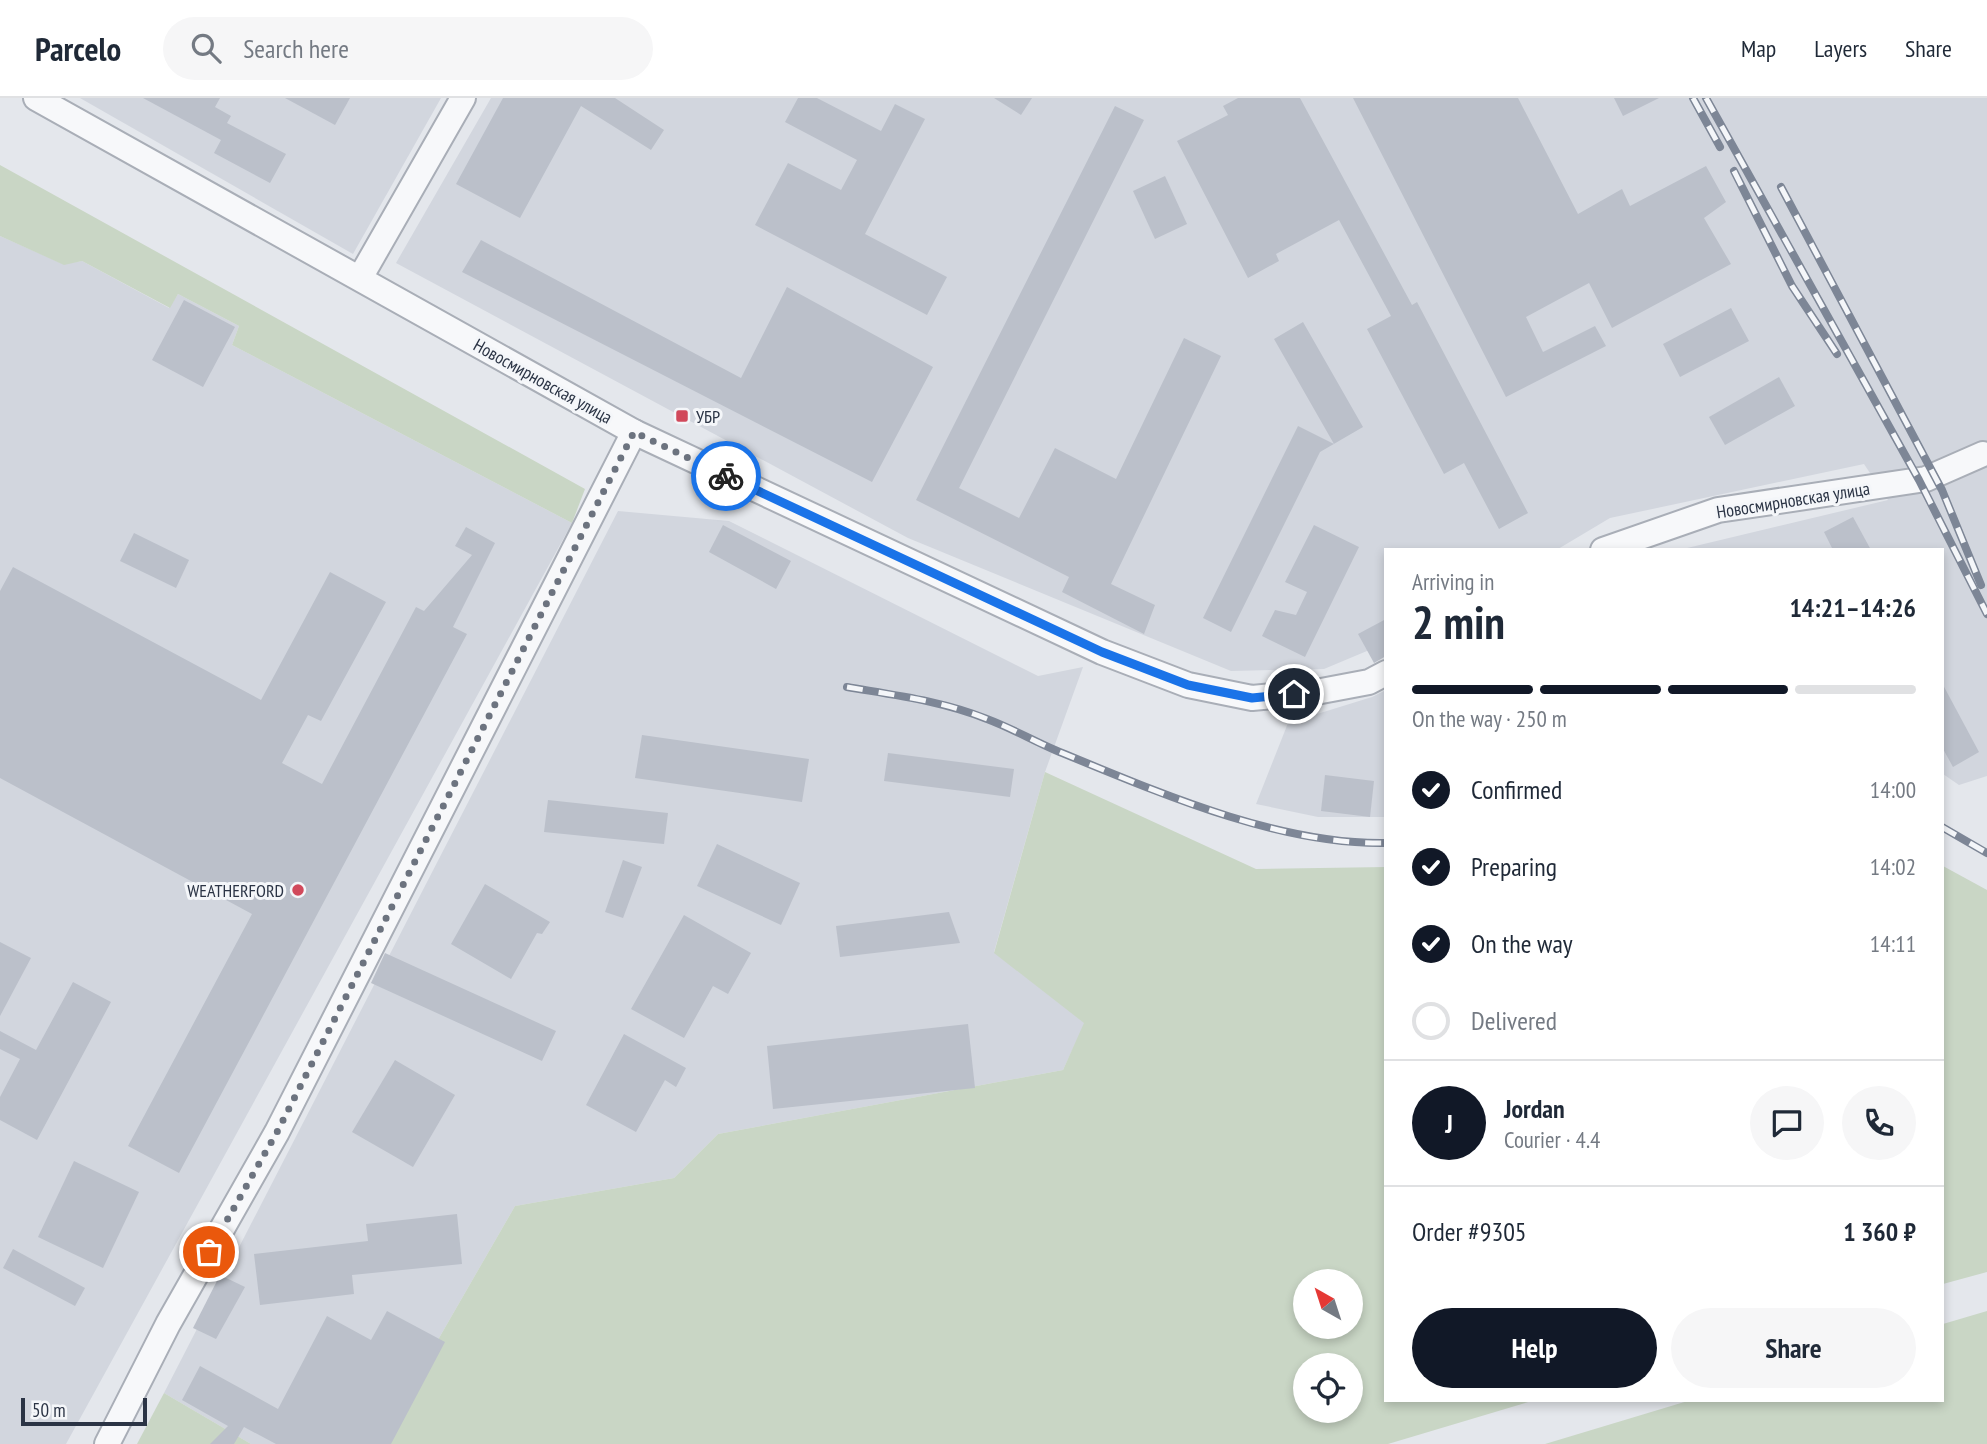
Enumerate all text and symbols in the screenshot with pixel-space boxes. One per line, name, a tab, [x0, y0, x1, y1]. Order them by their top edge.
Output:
search box	[163, 17, 653, 80]
text: Parcelo	[35, 27, 121, 70]
icon: search	[187, 29, 225, 67]
text: Search here	[243, 32, 349, 65]
text: Map	[1741, 33, 1776, 64]
text: Layers	[1814, 33, 1867, 64]
text: Share	[1905, 33, 1952, 64]
street label: Новосмирновская улица	[470, 333, 616, 429]
place label: УБР	[696, 405, 720, 428]
marker: УБР	[674, 408, 690, 424]
courier	[691, 441, 761, 511]
icon: bike	[707, 457, 745, 495]
street label: Новосмирновская улица	[1715, 477, 1871, 523]
text: Arriving in	[1412, 567, 1494, 596]
text: 14:21–14:26	[1789, 591, 1916, 624]
text: 2 min	[1412, 592, 1505, 652]
pin	[1264, 664, 1324, 724]
icon: home	[1275, 675, 1313, 713]
text: On the way · 250 m	[1412, 704, 1567, 733]
icon: check	[1412, 771, 1450, 809]
text: Confirmed	[1471, 773, 1562, 806]
text: 14:00	[1870, 775, 1916, 804]
icon: check	[1412, 848, 1450, 886]
text: Preparing	[1471, 850, 1557, 883]
text: 14:02	[1870, 852, 1916, 881]
place label: WEATHERFORD	[187, 879, 284, 902]
marker: WEATHERFORD	[290, 882, 306, 898]
icon: check	[1412, 925, 1450, 963]
text: On the way	[1471, 927, 1573, 960]
text: 14:11	[1870, 929, 1916, 958]
text: Delivered	[1471, 1004, 1557, 1037]
button: chat	[1750, 1086, 1824, 1160]
button: phone	[1842, 1086, 1916, 1160]
text: Jordan	[1504, 1092, 1565, 1125]
text: J	[1445, 1107, 1453, 1140]
text: Courier · 4.4	[1504, 1125, 1600, 1154]
text: Order #9305	[1412, 1215, 1527, 1248]
text: 1 360 ₽	[1843, 1215, 1916, 1248]
pin	[179, 1222, 239, 1282]
icon: bag	[190, 1233, 228, 1271]
north arrow	[1293, 1269, 1363, 1339]
map controls	[1293, 1269, 1363, 1423]
button: Help	[1412, 1308, 1657, 1388]
button: Share	[1671, 1308, 1916, 1388]
button: locate	[1293, 1353, 1363, 1423]
scale bar	[21, 1395, 147, 1427]
text: 50 m	[32, 1398, 66, 1422]

